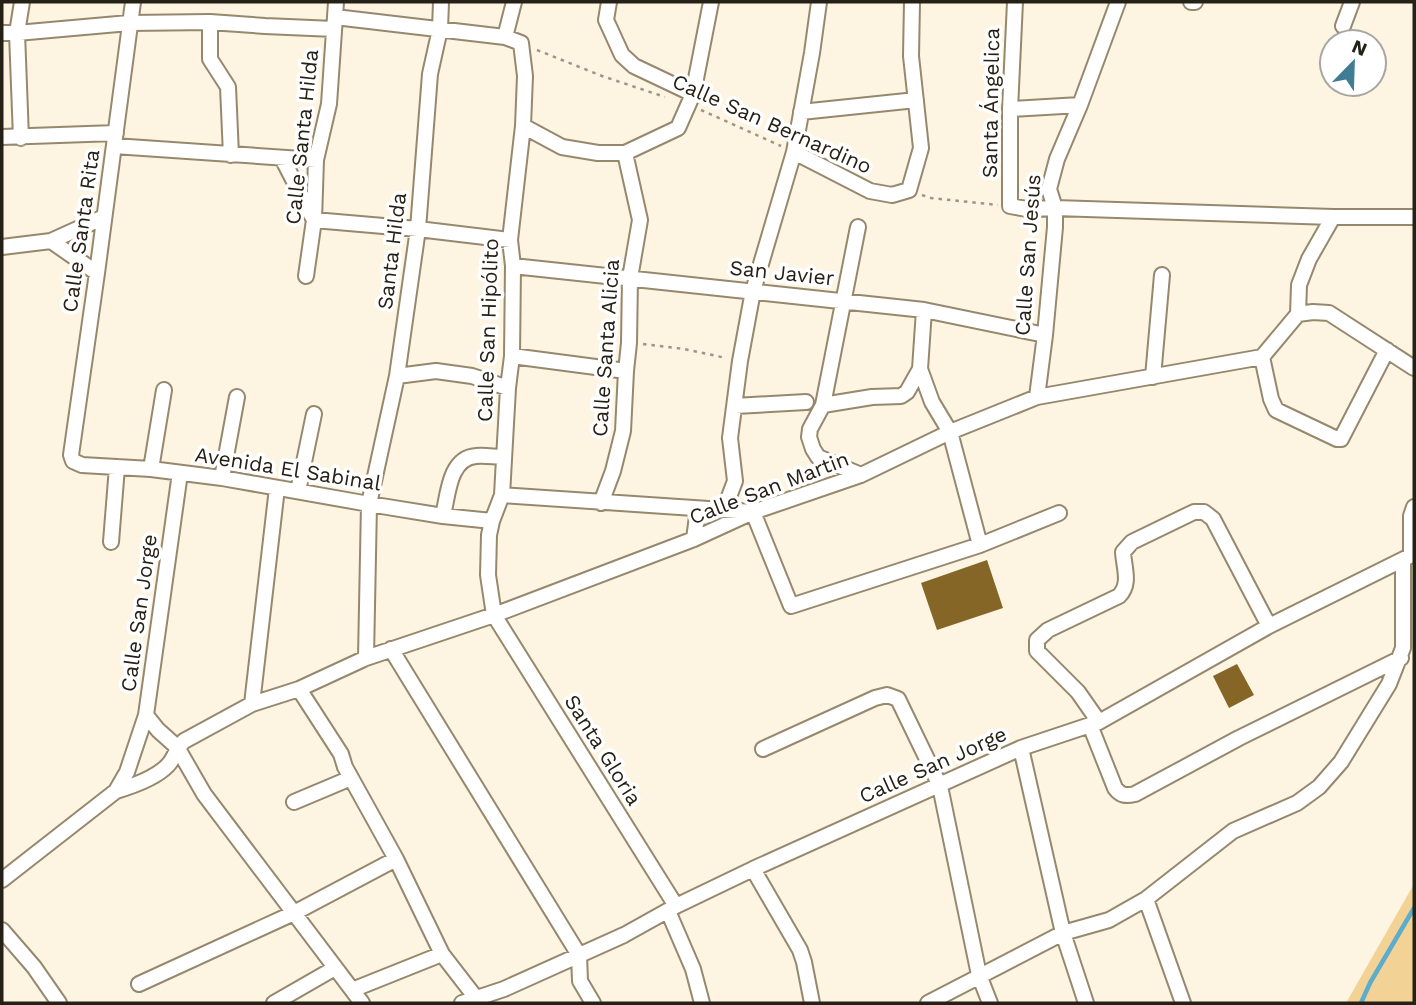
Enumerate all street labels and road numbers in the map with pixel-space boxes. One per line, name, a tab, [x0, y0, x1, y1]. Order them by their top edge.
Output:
street label: Santa Ángelica	[977, 28, 1004, 178]
street label: Calle Santa Hilda	[280, 48, 323, 226]
street label: Calle San Bernardino	[669, 68, 876, 179]
street label: Calle Santa Rita	[57, 148, 104, 314]
street label: Calle San Jesús	[1009, 173, 1046, 337]
street label: Santa Hilda	[372, 191, 411, 311]
street label: Calle San Hipólito	[472, 238, 503, 422]
street label: San Javier	[729, 255, 836, 290]
street label: Calle Santa Alicia	[587, 258, 624, 438]
street label: Avenida El Sabinal	[193, 441, 383, 496]
street label: Calle San Martin	[686, 446, 852, 529]
street label: Calle San Jorge	[115, 533, 162, 693]
street label: Santa Gloria	[560, 690, 647, 810]
street label: Calle San Jorge	[855, 721, 1010, 808]

